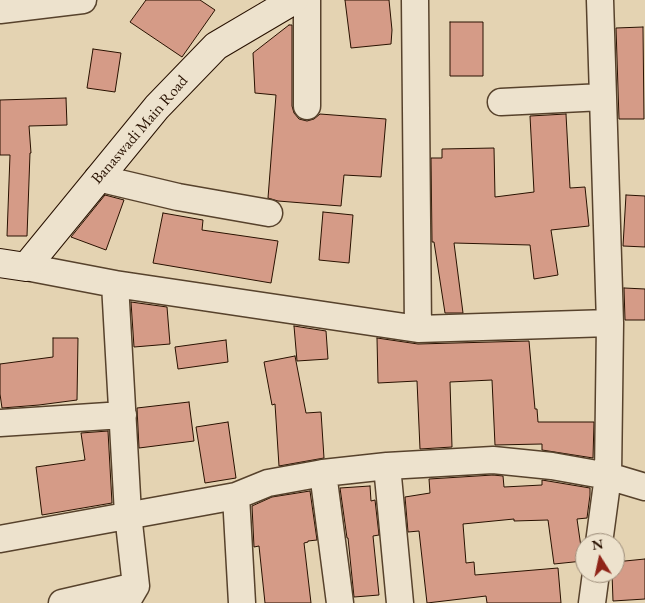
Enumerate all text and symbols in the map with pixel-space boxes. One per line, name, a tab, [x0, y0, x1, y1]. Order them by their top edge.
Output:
street label: Banaswadi Main Road	[88, 72, 192, 188]
north arrow	[575, 533, 625, 583]
text: N	[590, 534, 605, 554]

